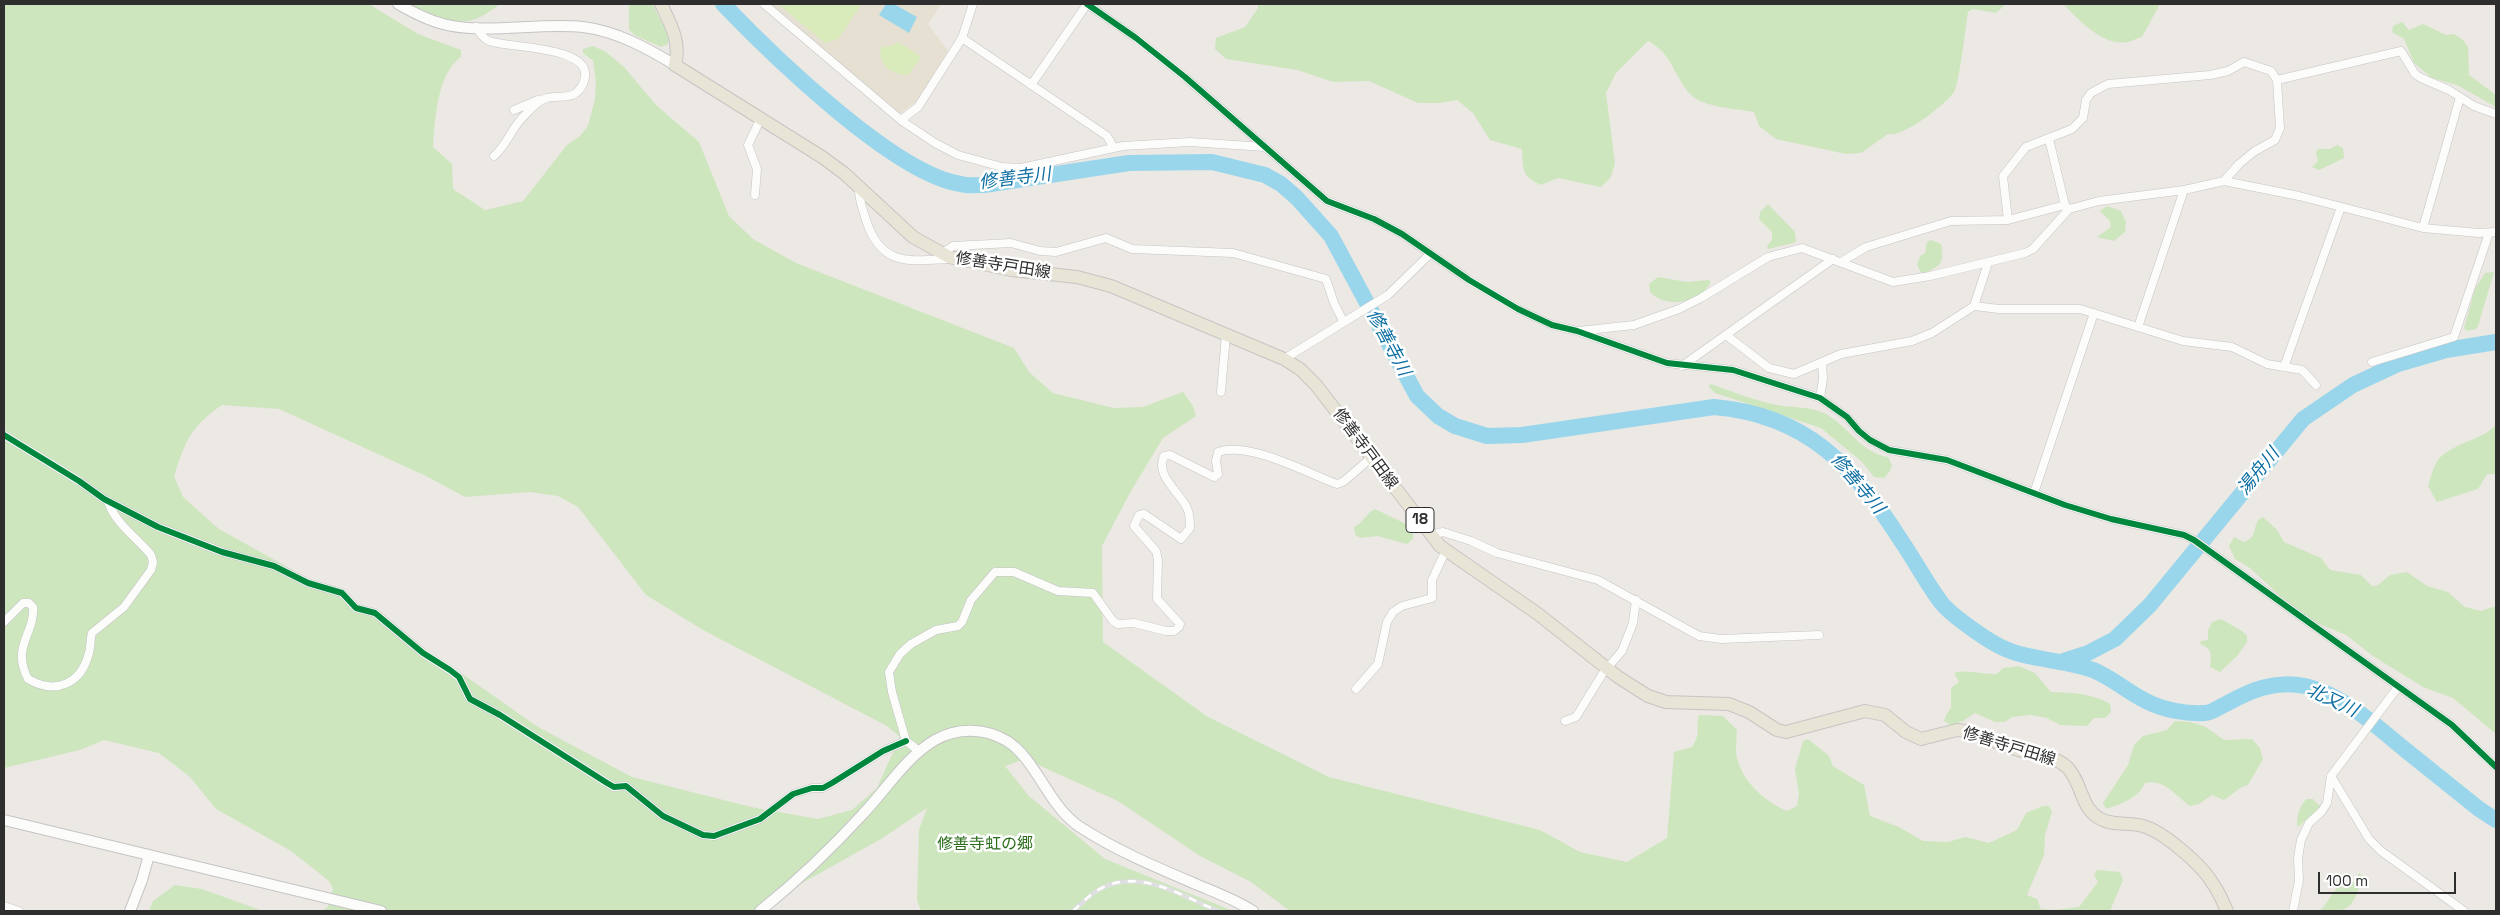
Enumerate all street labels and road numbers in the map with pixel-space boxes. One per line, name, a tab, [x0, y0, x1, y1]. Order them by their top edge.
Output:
street label: 修善寺戸田線	[954, 249, 1052, 283]
street label: 修善寺戸田線	[1328, 405, 1402, 493]
road number: 18	[1406, 508, 1434, 532]
street label: 修善寺戸田線	[1960, 724, 2058, 770]

